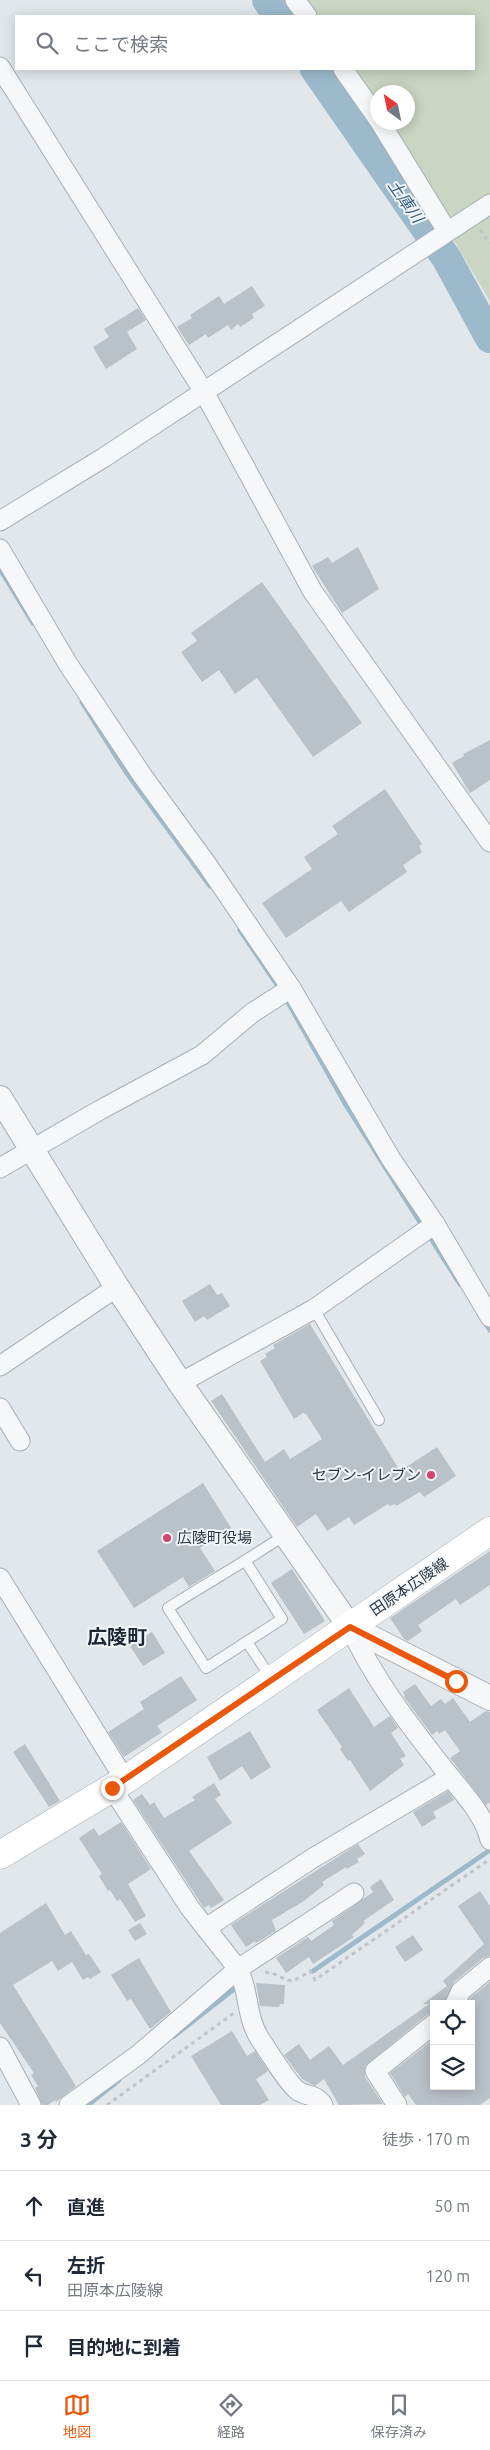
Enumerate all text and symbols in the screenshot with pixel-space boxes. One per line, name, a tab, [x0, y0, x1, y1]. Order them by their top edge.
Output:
search box	[15, 15, 475, 70]
icon: search	[33, 29, 61, 57]
text: ここで検索	[73, 33, 168, 55]
north arrow	[370, 85, 415, 130]
water label: 土庫川	[385, 176, 428, 227]
place label: セブン-イレブン	[312, 1466, 421, 1483]
marker: セブン-イレブン	[425, 1469, 437, 1481]
place label: 広陵町役場	[177, 1529, 252, 1546]
marker: 広陵町役場	[161, 1532, 173, 1544]
street label: 田原本広陵線	[367, 1554, 451, 1619]
district label: 広陵町	[87, 1625, 147, 1648]
route start	[445, 1670, 468, 1693]
route end	[101, 1777, 124, 1800]
map controls	[430, 2000, 475, 2090]
button: locate	[430, 2000, 475, 2045]
button: layers	[430, 2045, 475, 2090]
text: 3 分	[20, 2127, 58, 2151]
text: 徒歩 · 170 m	[382, 2130, 470, 2148]
icon: ahead	[20, 2192, 48, 2220]
text: 直進	[67, 2196, 105, 2218]
text: 50 m	[434, 2197, 470, 2215]
text: 左折	[67, 2254, 105, 2276]
icon: left	[20, 2262, 48, 2290]
text: 120 m	[425, 2267, 470, 2285]
text: 田原本広陵線	[67, 2281, 163, 2299]
icon: arrive	[20, 2332, 48, 2360]
text: 目的地に到着	[67, 2336, 181, 2358]
tab: 地図	[63, 2391, 91, 2441]
tab: 経路	[217, 2391, 245, 2441]
tab: 保存済み	[371, 2391, 427, 2441]

